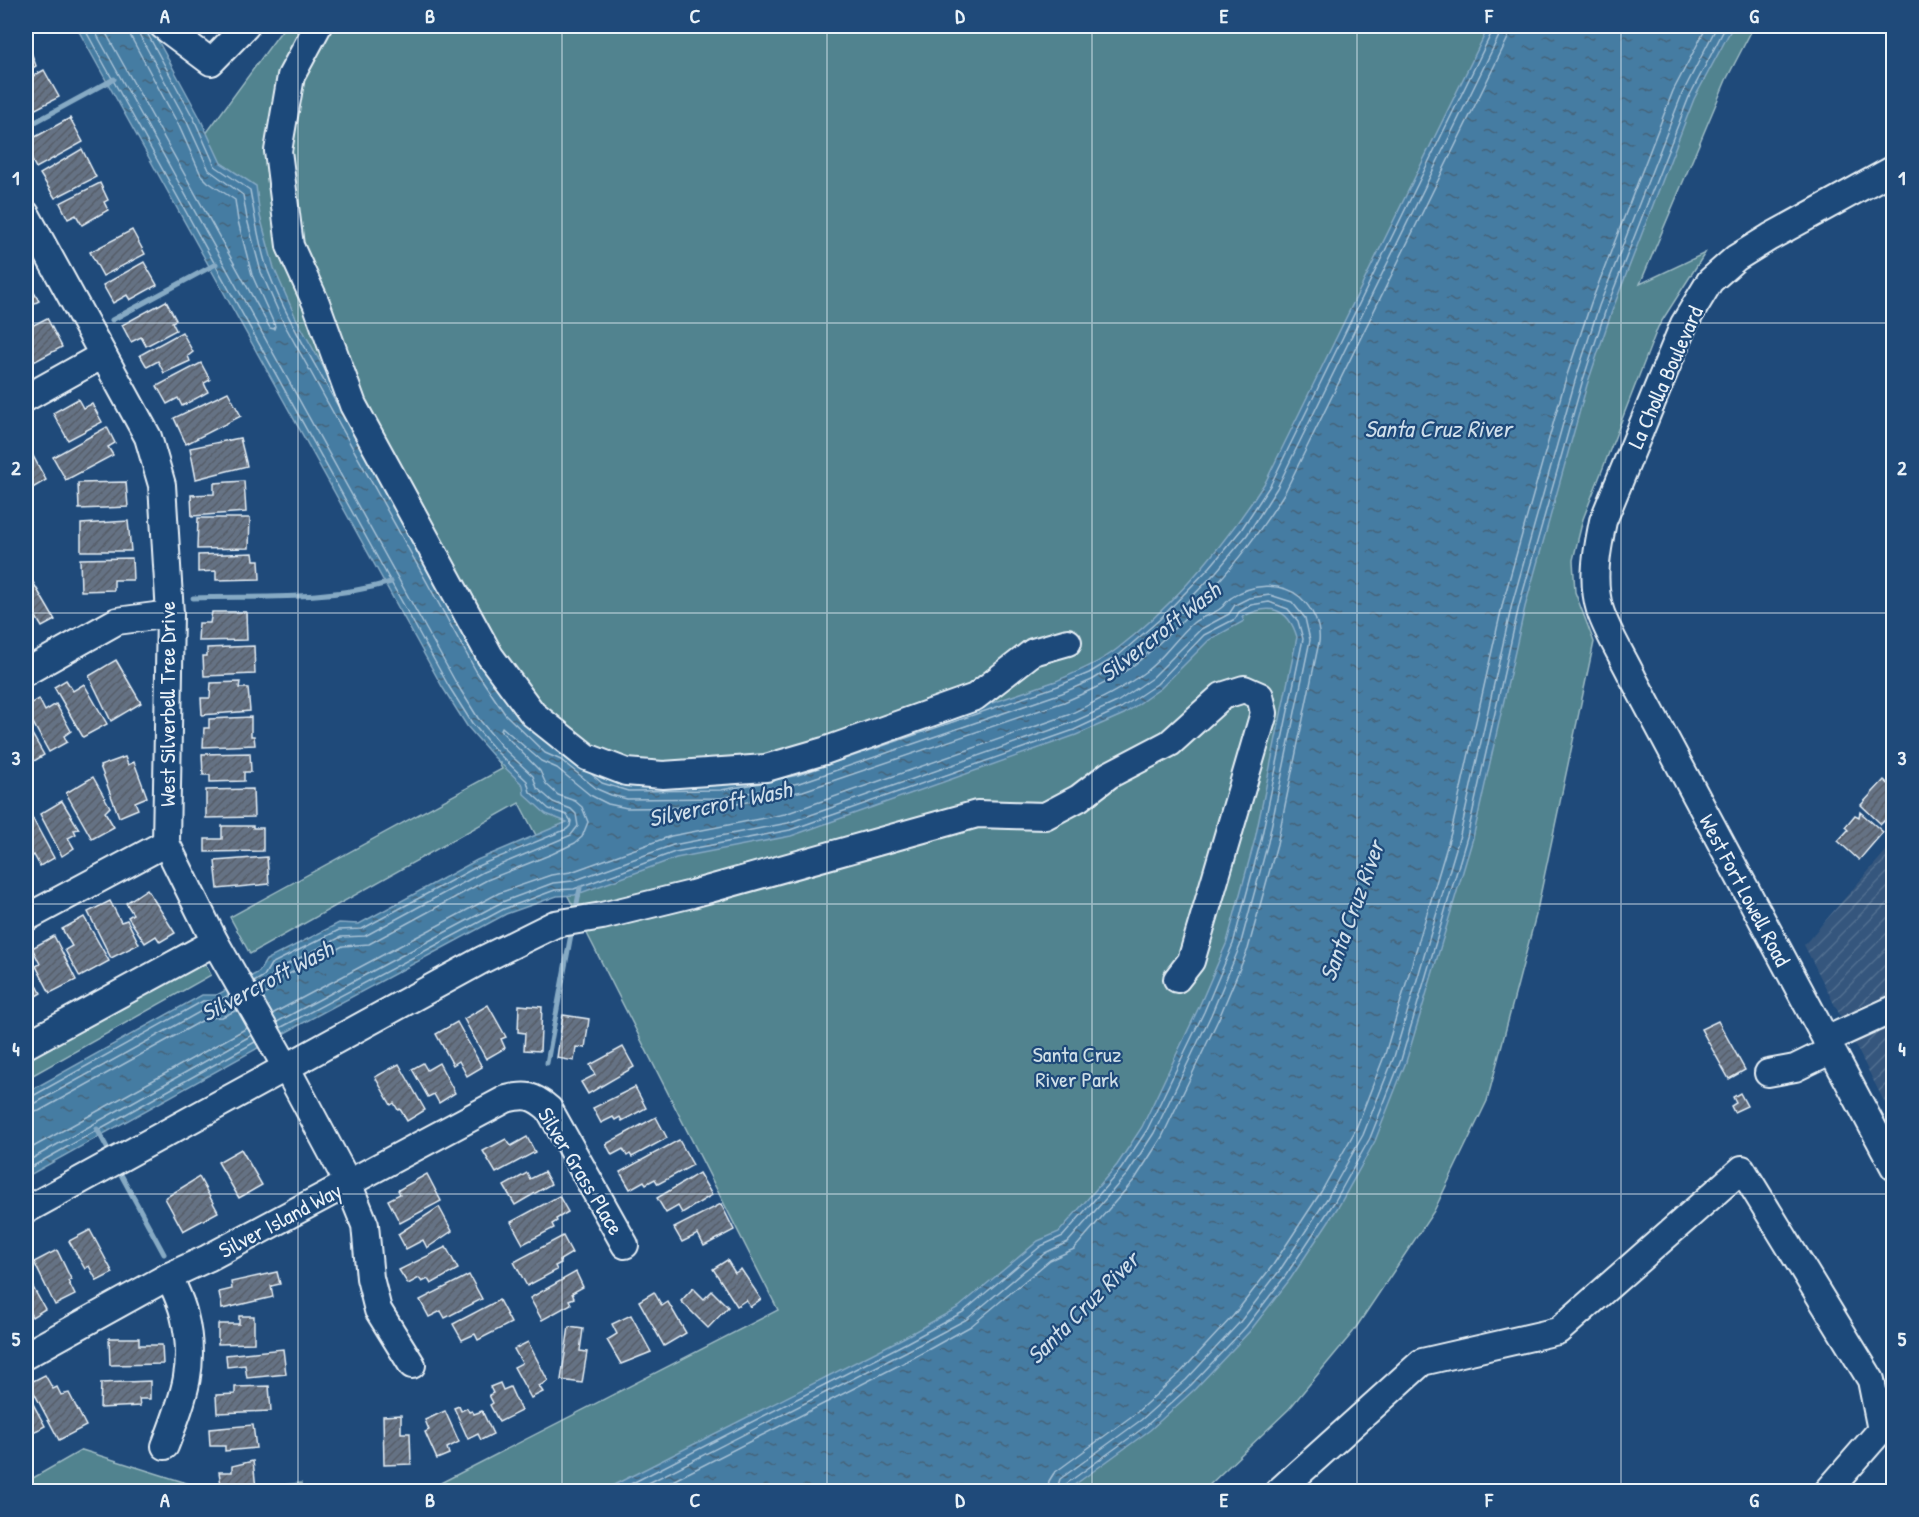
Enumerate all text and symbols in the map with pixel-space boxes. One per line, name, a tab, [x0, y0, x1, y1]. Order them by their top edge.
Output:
text: A	[160, 2, 170, 29]
text: B	[425, 2, 435, 29]
text: C	[690, 2, 701, 29]
text: D	[955, 2, 965, 29]
text: E	[1220, 2, 1229, 29]
text: F	[1484, 2, 1494, 29]
text: G	[1749, 2, 1759, 29]
text: 1	[12, 164, 20, 191]
text: 1	[1898, 164, 1906, 191]
street label: La Cholla Boulevard	[1620, 301, 1710, 453]
water label: Santa Cruz River	[1365, 412, 1514, 444]
text: 2	[11, 454, 21, 481]
text: 2	[1897, 454, 1907, 481]
water label: Silvercroft Wash	[1092, 573, 1228, 689]
street label: West Silverbell Tree Drive	[152, 601, 182, 807]
text: 3	[12, 744, 21, 771]
text: 3	[1898, 744, 1907, 771]
water label: Silvercroft Wash	[645, 772, 796, 834]
street label: West Fort Lowell Road	[1692, 809, 1798, 972]
water label: Santa Cruz River	[1311, 834, 1392, 985]
water label: Silvercroft Wash	[195, 931, 340, 1028]
text: 4	[12, 1035, 20, 1062]
text: 4	[1898, 1035, 1906, 1062]
park label: Santa Cruz River Park	[1033, 1039, 1121, 1094]
street label: Silver Grass Place	[531, 1102, 631, 1241]
street label: Silver Island Way	[213, 1175, 347, 1265]
water label: Santa Cruz River	[1019, 1242, 1147, 1371]
text: 5	[12, 1325, 21, 1352]
text: 5	[1898, 1325, 1907, 1352]
text: A	[160, 1486, 170, 1513]
text: B	[425, 1486, 435, 1513]
text: C	[690, 1486, 701, 1513]
text: D	[955, 1486, 965, 1513]
text: E	[1220, 1486, 1229, 1513]
text: F	[1484, 1486, 1494, 1513]
text: G	[1749, 1486, 1759, 1513]

